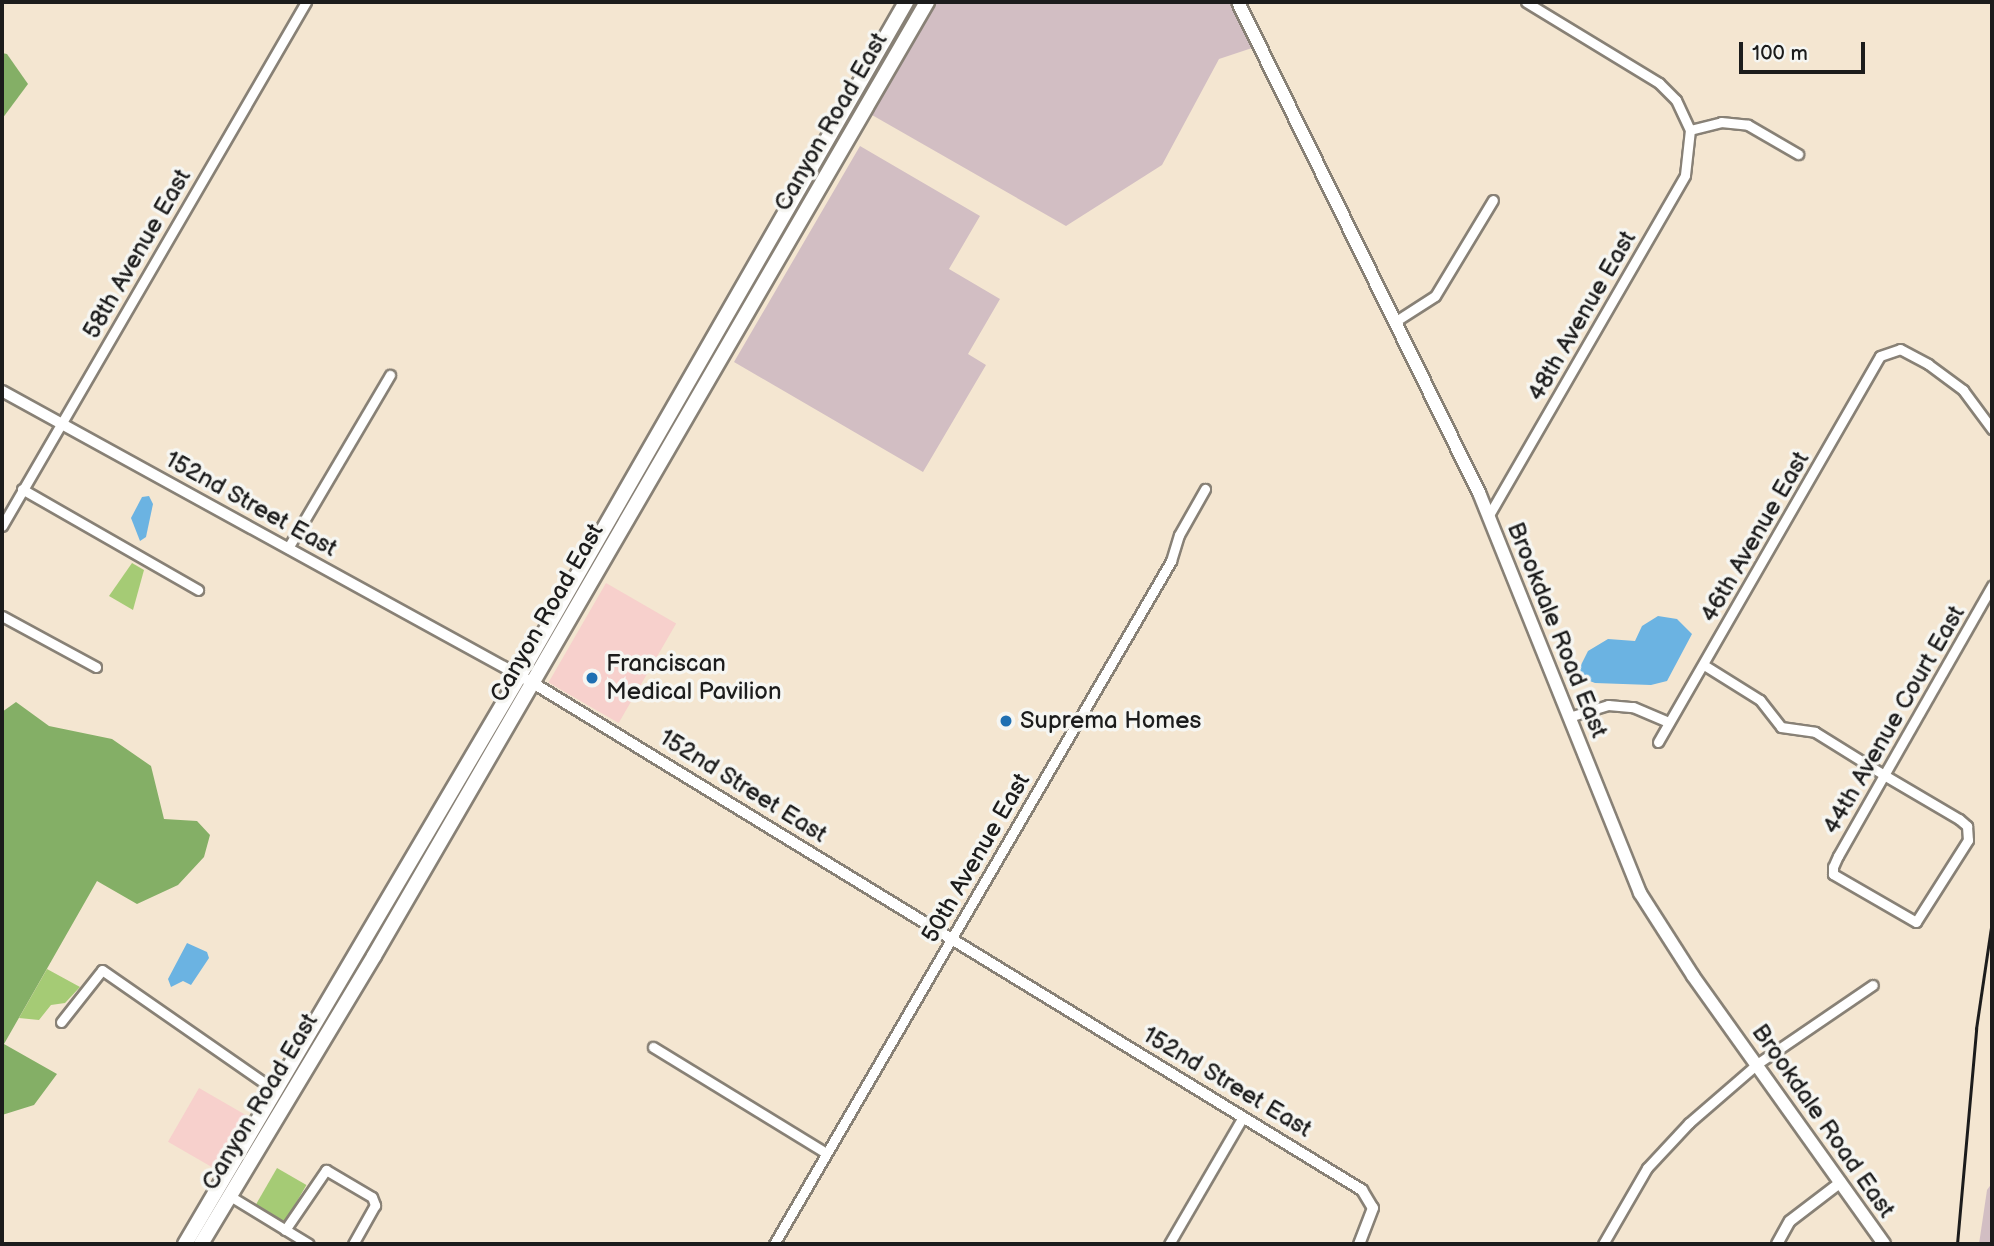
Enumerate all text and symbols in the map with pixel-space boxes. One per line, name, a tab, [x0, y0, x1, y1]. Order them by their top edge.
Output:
street label: Canyon Road East	[768, 28, 894, 216]
scale bar	[1742, 28, 1868, 72]
text: 100 m	[1752, 41, 1808, 66]
street label: 58th Avenue East	[77, 164, 197, 344]
street label: 48th Avenue East	[1522, 226, 1642, 406]
street label: 152nd Street East	[160, 445, 342, 563]
street label: 46th Avenue East	[1695, 447, 1815, 627]
street label: Brookdale Road East	[1501, 518, 1613, 742]
street label: Canyon Road East	[484, 519, 610, 707]
street label: 44th Avenue Court East	[1817, 601, 1971, 839]
place label: Franciscan Medical Pavilion	[606, 650, 781, 706]
marker: Franciscan Medical Pavilion	[584, 670, 600, 686]
place label: Suprema Homes	[1020, 707, 1201, 735]
marker: Suprema Homes	[998, 713, 1014, 729]
street label: 152nd Street East	[654, 723, 832, 849]
street label: 50th Avenue East	[916, 768, 1036, 948]
street label: Canyon Road East	[196, 1008, 324, 1196]
street label: Brookdale Road East	[1745, 1019, 1901, 1223]
street label: 152nd Street East	[1137, 1020, 1317, 1144]

